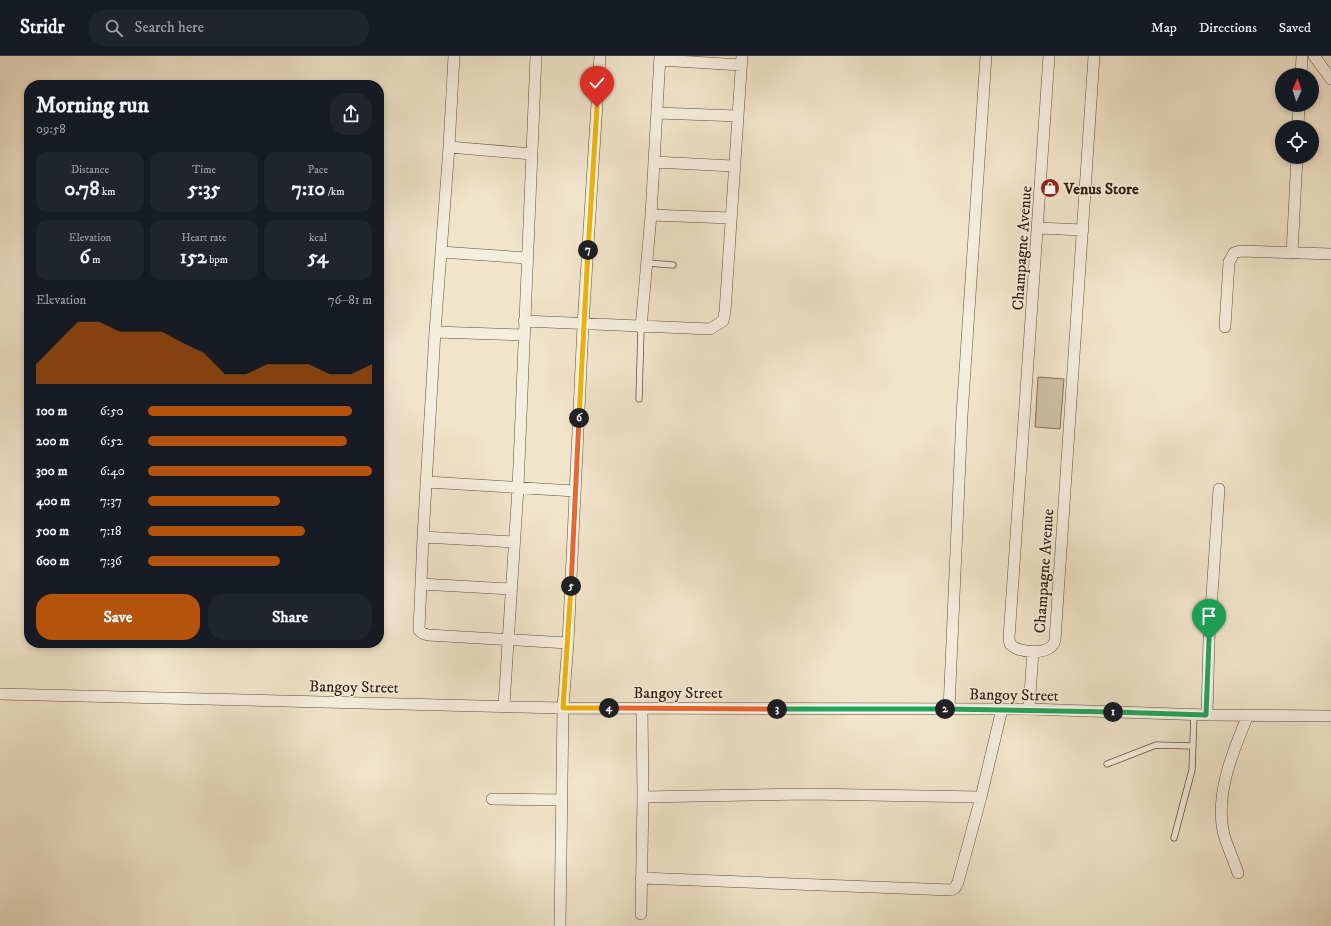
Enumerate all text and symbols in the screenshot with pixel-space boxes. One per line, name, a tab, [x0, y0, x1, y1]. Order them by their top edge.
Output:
search box	[89, 10, 369, 46]
text: Stridr	[20, 16, 65, 39]
icon: search	[103, 17, 125, 39]
text: Search here	[135, 18, 204, 37]
text: Map	[1151, 19, 1177, 37]
text: Directions	[1199, 19, 1257, 37]
text: Saved	[1279, 19, 1311, 37]
pin	[580, 66, 614, 107]
north arrow	[1275, 68, 1319, 112]
map controls	[1275, 68, 1319, 164]
icon: check	[586, 72, 608, 94]
text: Morning run	[36, 92, 149, 119]
button: share	[330, 93, 372, 135]
button: locate	[1275, 120, 1319, 164]
text: 09:58	[36, 121, 66, 137]
text: Distance	[71, 163, 109, 177]
text: Time	[192, 163, 216, 177]
text: Pace	[308, 163, 328, 177]
text: 0.78	[65, 177, 99, 202]
text: 5:35	[188, 177, 220, 202]
text: 7:10	[292, 177, 325, 202]
shop icon: Venus Store	[1039, 177, 1061, 199]
place label: Venus Store	[1063, 179, 1139, 199]
text: km	[99, 185, 115, 199]
text: /km	[325, 185, 344, 199]
street label: Champagne Avenue	[1008, 185, 1036, 311]
text: Elevation	[69, 231, 111, 245]
text: Heart rate	[181, 231, 227, 245]
text: kcal	[309, 231, 327, 245]
pin: 7	[578, 240, 598, 260]
text: 7	[585, 243, 591, 257]
text: 6	[79, 245, 90, 270]
text: 152	[180, 245, 207, 270]
text: 54	[308, 245, 328, 270]
text: m	[90, 253, 101, 267]
text: bpm	[207, 253, 228, 267]
text: Elevation	[36, 292, 86, 308]
text: 76–81 m	[328, 292, 372, 308]
text: 100 m	[36, 403, 67, 419]
text: 6:50	[100, 403, 124, 419]
pin: 6	[569, 408, 589, 428]
text: 6	[576, 411, 582, 425]
text: 200 m	[36, 433, 69, 449]
text: 6:52	[100, 433, 123, 449]
text: 300 m	[36, 463, 67, 479]
text: 6:40	[100, 463, 125, 479]
text: 400 m	[36, 493, 70, 509]
text: 7:37	[100, 493, 122, 509]
street label: Champagne Avenue	[1030, 508, 1058, 634]
text: 500 m	[36, 523, 69, 539]
text: 7:18	[100, 523, 122, 539]
text: 600 m	[36, 553, 69, 569]
text: 7:36	[100, 553, 122, 569]
pin: 5	[561, 576, 581, 596]
text: 5	[568, 579, 574, 593]
button: Save	[36, 594, 200, 640]
button: Share	[208, 594, 372, 640]
pin	[1192, 599, 1226, 640]
icon: arrive	[1198, 605, 1220, 627]
street label: Bangoy Street	[309, 676, 399, 698]
street label: Bangoy Street	[633, 683, 723, 703]
street label: Bangoy Street	[969, 684, 1059, 706]
pin: 4	[599, 698, 619, 718]
pin: 3	[767, 699, 787, 719]
pin: 2	[935, 699, 955, 719]
text: 4	[606, 701, 612, 715]
text: 3	[775, 702, 779, 716]
text: 2	[942, 702, 948, 716]
pin: 1	[1103, 702, 1123, 722]
text: 1	[1111, 705, 1115, 719]

